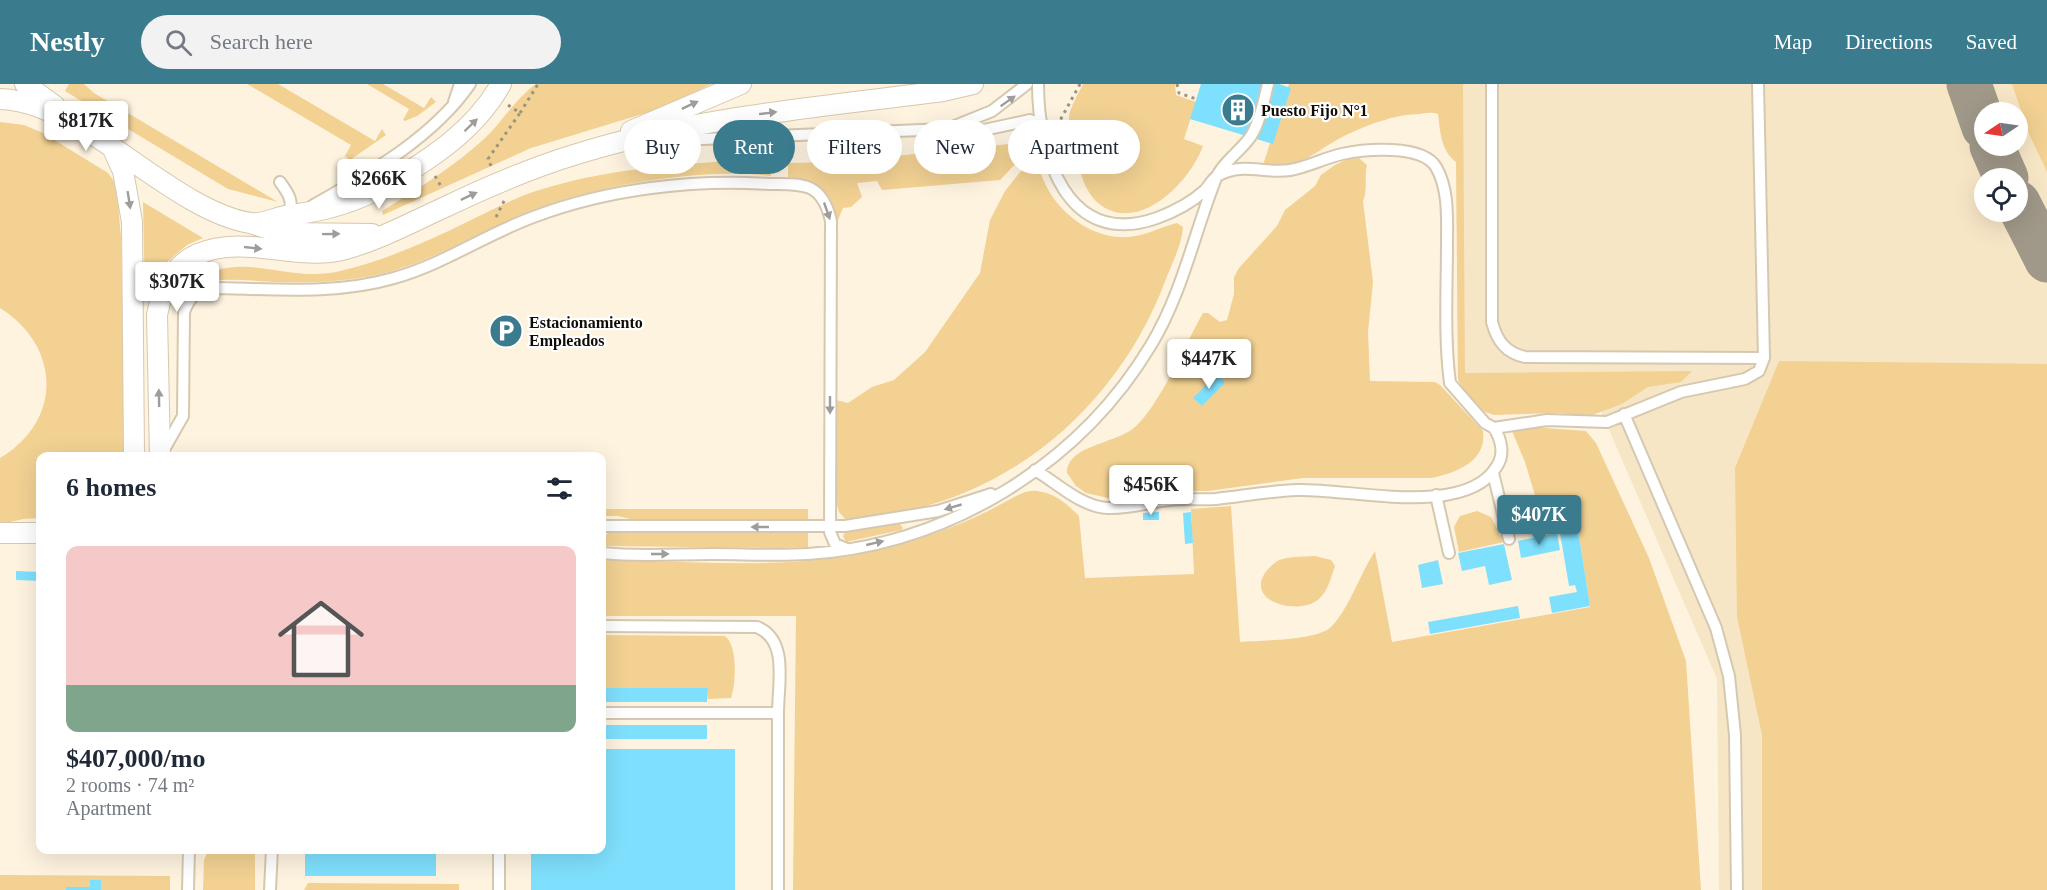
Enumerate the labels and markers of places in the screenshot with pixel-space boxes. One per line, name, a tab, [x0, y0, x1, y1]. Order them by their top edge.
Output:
building icon: Puesto Fijo N°1	[1220, 92, 1256, 128]
pin: $817K	[44, 101, 128, 152]
place label: Puesto Fijo N°1	[1261, 102, 1368, 120]
pin: $266K	[337, 159, 421, 210]
pin: $307K	[135, 262, 219, 313]
parking icon: Estacionamiento Empleados	[488, 313, 524, 349]
place label: Estacionamiento Empleados	[529, 314, 643, 350]
pin: $447K	[1167, 339, 1251, 390]
pin: $456K	[1109, 465, 1193, 516]
pin: $407K	[1497, 495, 1581, 546]

